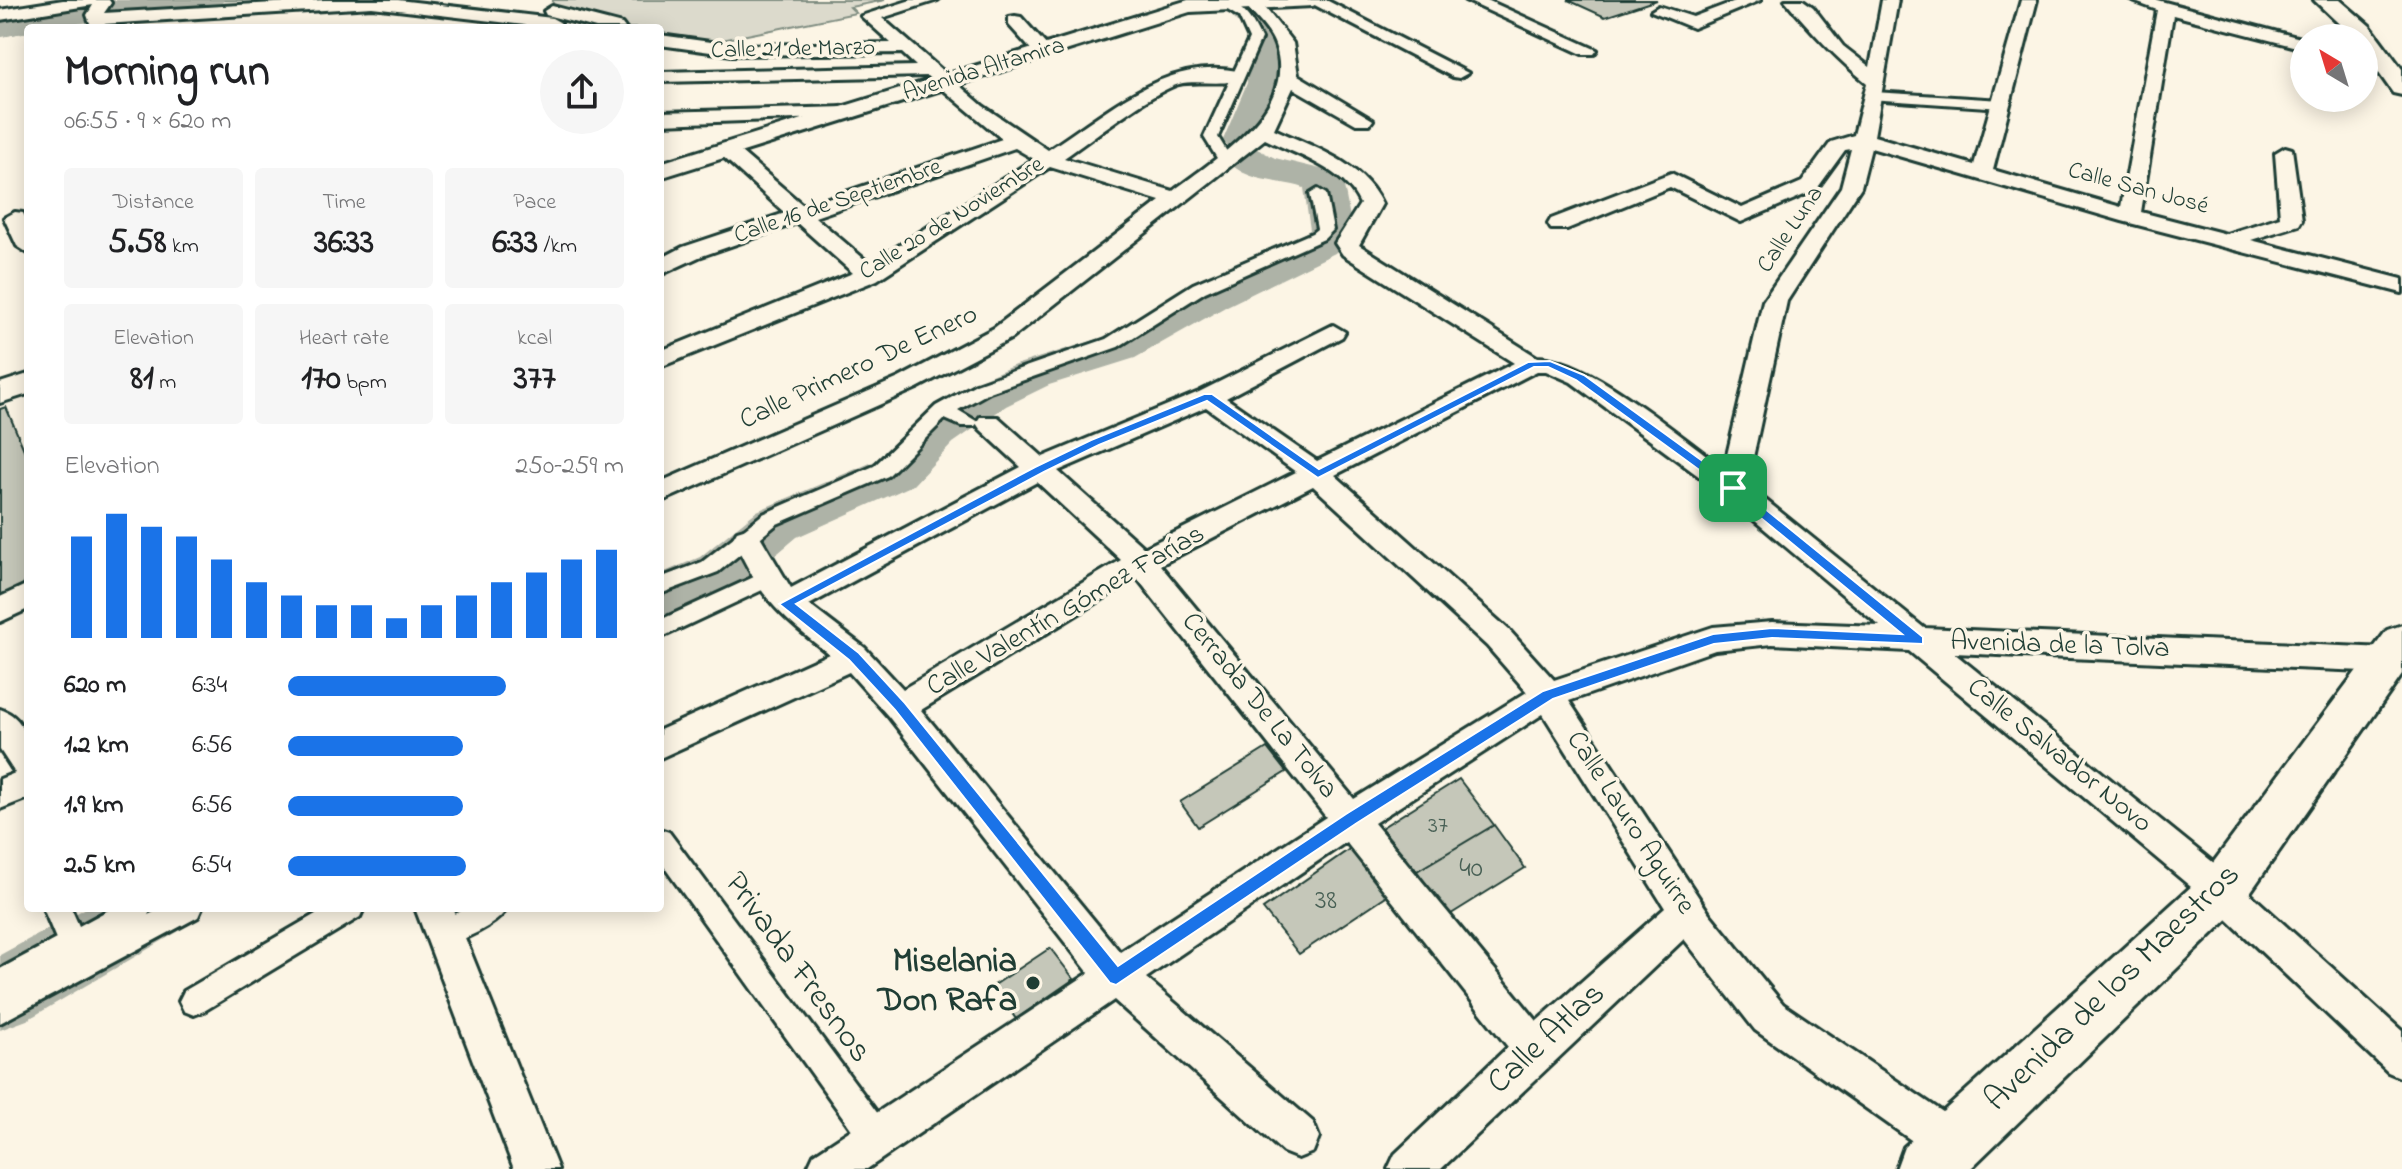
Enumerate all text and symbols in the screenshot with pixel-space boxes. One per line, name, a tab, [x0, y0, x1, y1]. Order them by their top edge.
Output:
north arrow	[2290, 24, 2378, 112]
map controls	[2290, 24, 2378, 112]
street label: Avenida Altamira	[899, 29, 1069, 111]
street label: Calle 21 de Marzo	[711, 31, 875, 69]
text: Morning run	[64, 41, 270, 105]
button: share	[540, 50, 624, 134]
text: 06:55 · 9 × 620 m	[64, 103, 231, 141]
street label: Calle 20 de Noviembre	[853, 148, 1051, 290]
street label: Calle 16 de Septiembre	[730, 150, 947, 254]
street label: Calle San José	[2064, 153, 2212, 225]
street label: Calle Luna	[1749, 179, 1833, 281]
text: Distance	[113, 187, 194, 219]
text: Time	[322, 187, 366, 219]
text: Pace	[513, 187, 556, 219]
text: 5.58	[108, 219, 167, 269]
text: 36:33	[314, 219, 374, 269]
text: 6:33	[492, 219, 538, 269]
text: km	[167, 231, 199, 263]
text: /km	[538, 231, 577, 263]
street label: Calle Primero De Enero	[733, 295, 985, 441]
text: Elevation	[113, 323, 194, 355]
text: Heart rate	[299, 323, 389, 355]
text: kcal	[517, 323, 552, 355]
text: 81	[130, 355, 154, 405]
text: 170	[301, 355, 341, 405]
text: 377	[514, 355, 556, 405]
text: m	[154, 367, 176, 399]
text: bpm	[341, 367, 387, 399]
text: Elevation	[64, 448, 160, 486]
text: 250–259 m	[515, 448, 624, 486]
pin	[1699, 454, 1767, 522]
icon: arrive	[1711, 466, 1755, 510]
street label: Calle Valentín Gómez Farías	[919, 514, 1213, 708]
street label: Cerrada De La Tolva	[1171, 604, 1347, 808]
street label: Avenida de la Tolva	[1950, 622, 2170, 670]
text: 620 m	[64, 667, 126, 705]
text: 6:34	[192, 667, 227, 705]
street label: Calle Salvador Novo	[1958, 668, 2160, 844]
street label: Calle Lauro Aguirre	[1555, 723, 1705, 923]
text: 1.2 km	[64, 727, 129, 765]
text: 6:56	[192, 727, 232, 765]
text: 1.9 km	[64, 787, 123, 825]
text: 6:56	[192, 787, 232, 825]
house number: 37	[1428, 809, 1448, 844]
text: 2.5 km	[64, 847, 135, 885]
text: 6:54	[192, 847, 231, 885]
house number: 40	[1459, 849, 1483, 890]
street label: Avenida de los Maestros	[1973, 852, 2253, 1124]
street label: Privada Fresnos	[710, 862, 884, 1074]
house number: 38	[1315, 881, 1337, 922]
place label: Miselania Don Rafa	[876, 938, 1017, 1027]
street label: Calle Atlas	[1477, 971, 1617, 1107]
marker: Miselania Don Rafa	[1024, 974, 1042, 992]

